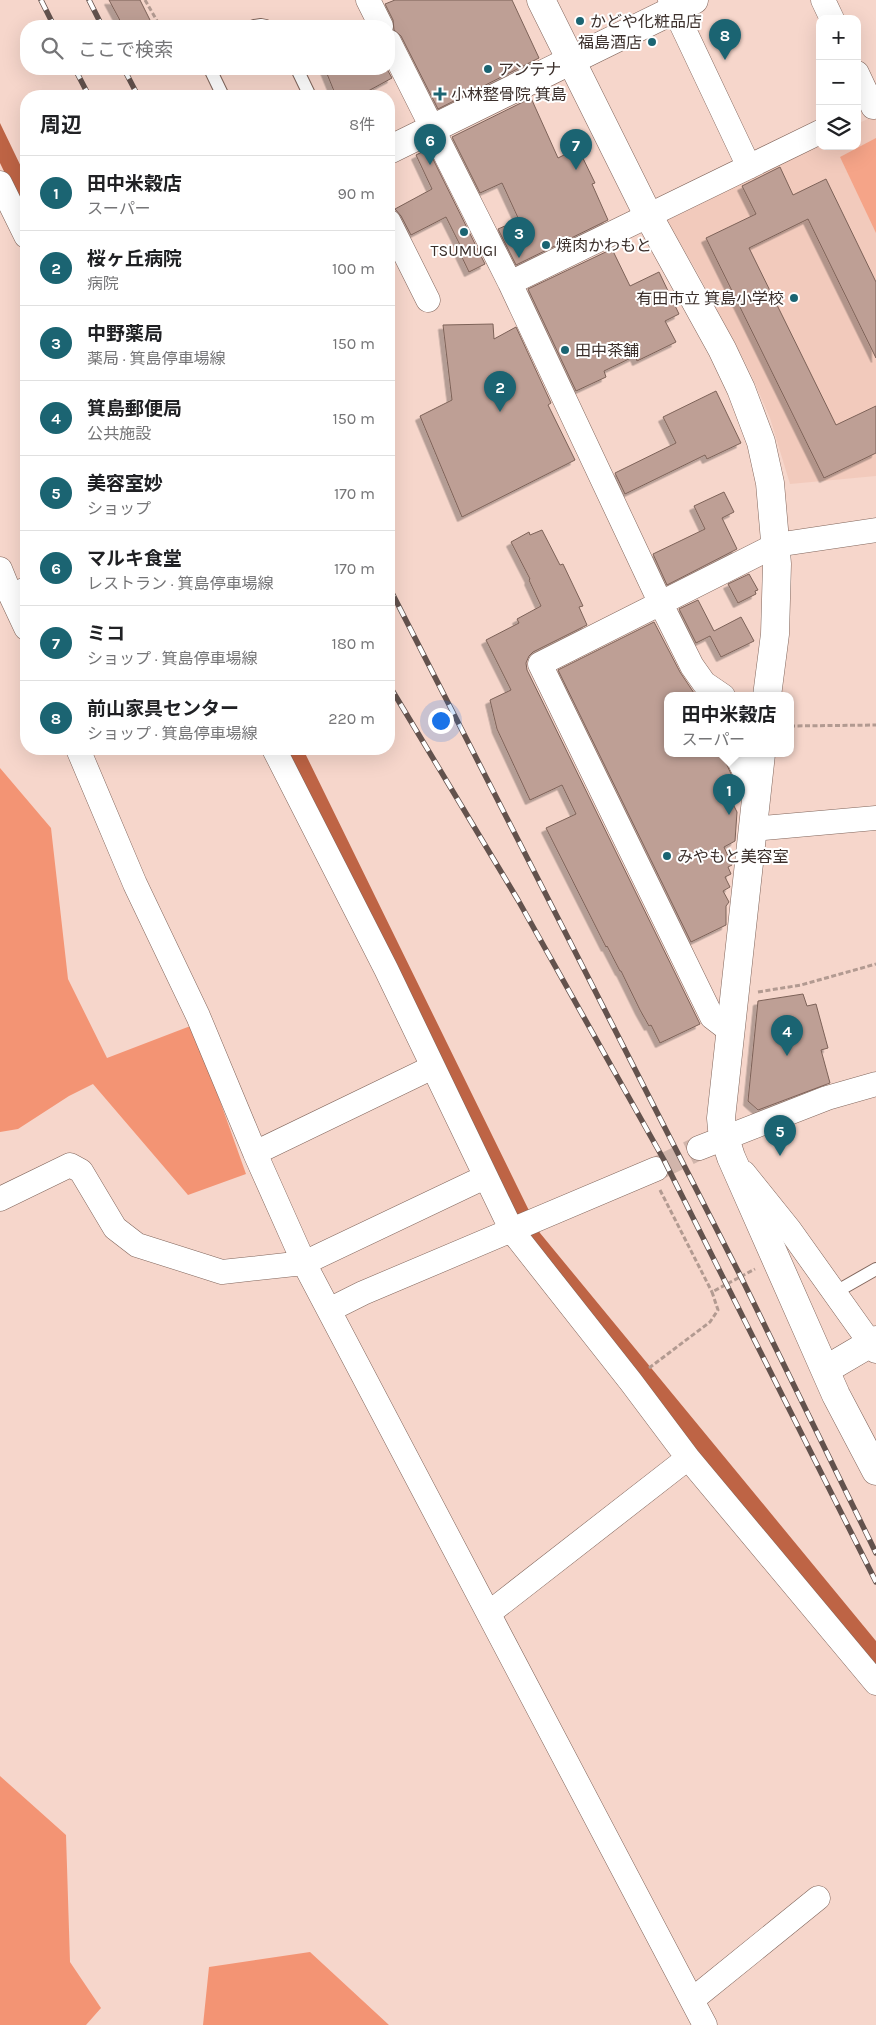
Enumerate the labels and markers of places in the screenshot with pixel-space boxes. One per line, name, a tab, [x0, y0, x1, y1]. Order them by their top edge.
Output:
place label: かどや化粧品店	[590, 12, 702, 31]
marker: かどや化粧品店	[574, 15, 586, 27]
pin: 8	[709, 19, 741, 60]
place label: 福島酒店	[578, 33, 642, 52]
marker: 福島酒店	[646, 36, 658, 48]
place label: アンテナ	[498, 60, 561, 79]
marker: アンテナ	[482, 63, 494, 75]
place label: 小林整骨院 箕島	[451, 85, 567, 104]
marker: 小林整骨院 箕島	[433, 87, 447, 101]
pin: 6	[414, 124, 446, 165]
pin: 7	[560, 129, 592, 170]
pin: 3	[503, 217, 535, 258]
marker: TSUMUGI	[458, 226, 470, 238]
place label: 焼肉かわもと	[556, 236, 652, 255]
marker: 焼肉かわもと	[540, 239, 552, 251]
place label: TSUMUGI	[431, 241, 497, 260]
place label: 有田市立 箕島小学校	[636, 289, 784, 308]
marker: 有田市立 箕島小学校	[788, 292, 800, 304]
place label: 田中茶舗	[575, 341, 639, 360]
marker: 田中茶舗	[559, 344, 571, 356]
pin: 2	[484, 371, 516, 412]
pin: 1	[713, 774, 745, 815]
place label: みやもと美容室	[677, 847, 789, 866]
marker: みやもと美容室	[661, 850, 673, 862]
pin: 4	[771, 1015, 803, 1056]
pin: 5	[764, 1115, 796, 1156]

